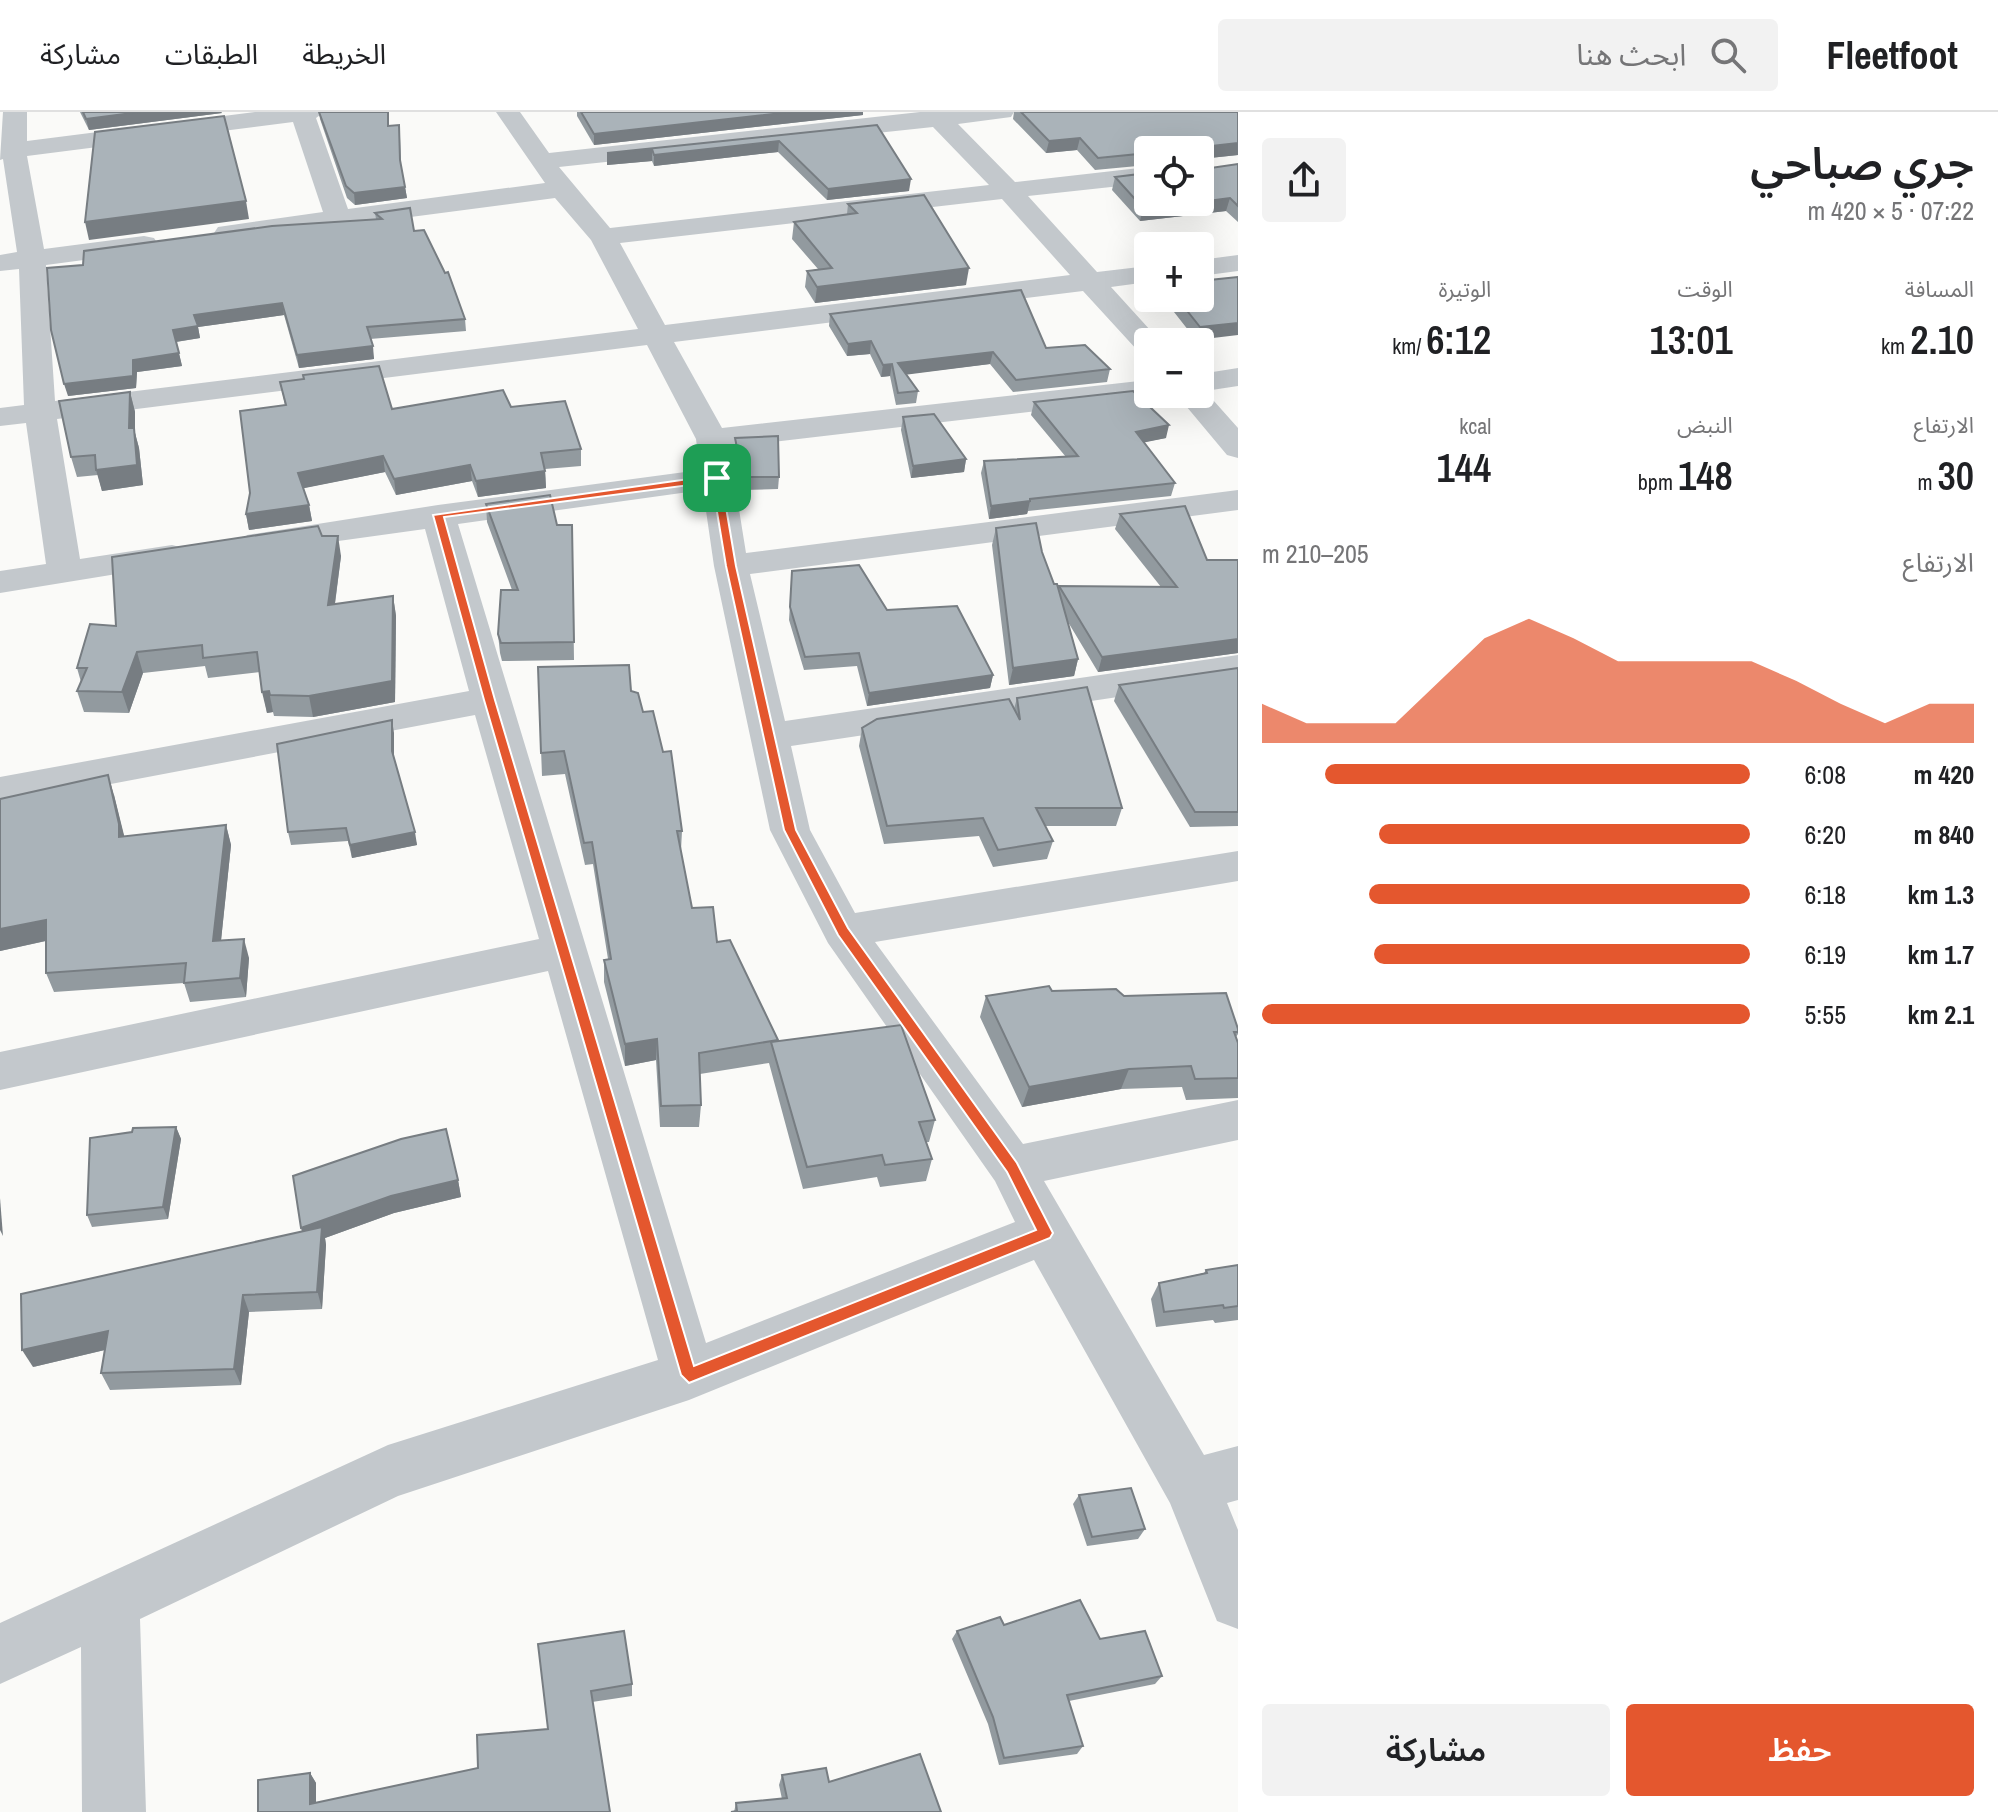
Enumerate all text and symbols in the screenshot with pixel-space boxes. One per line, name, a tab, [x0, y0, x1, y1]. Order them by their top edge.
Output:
search box	[1218, 19, 1778, 91]
text: Fleetfoot	[1826, 30, 1958, 81]
icon: search	[1706, 33, 1750, 77]
text: ابحث هنا	[1576, 34, 1686, 74]
text: مشاركة	[40, 35, 121, 73]
text: الطبقات	[165, 35, 258, 73]
text: الخريطة	[302, 35, 386, 73]
text: جري صباحي	[1750, 133, 1974, 193]
map controls	[1134, 136, 1214, 408]
button: locate	[1134, 136, 1214, 216]
button: share	[1262, 138, 1346, 222]
text: 07:22 · 5 × 420 m	[1807, 193, 1974, 228]
button: +	[1134, 232, 1214, 312]
text: الوتيرة	[1438, 274, 1491, 304]
text: الوقت	[1677, 274, 1733, 304]
text: المسافة	[1905, 274, 1974, 304]
text: 6:12	[1426, 313, 1491, 366]
text: 13:01	[1649, 313, 1733, 366]
text: 2.10	[1910, 313, 1974, 366]
button: −	[1134, 328, 1214, 408]
text: /km	[1392, 331, 1426, 361]
text: km	[1881, 331, 1910, 361]
text: النبض	[1677, 410, 1733, 440]
text: الارتفاع	[1914, 410, 1974, 440]
text: kcal	[1459, 411, 1491, 441]
text: 144	[1437, 441, 1491, 494]
pin	[683, 444, 751, 512]
text: 148	[1678, 449, 1733, 502]
text: 30	[1938, 449, 1974, 502]
icon: arrive	[695, 456, 739, 500]
text: bpm	[1638, 467, 1678, 497]
text: m	[1917, 467, 1938, 497]
text: 205–210 m	[1262, 536, 1369, 571]
text: الارتفاع	[1903, 545, 1974, 580]
text: 6:08	[1805, 757, 1846, 792]
text: 420 m	[1914, 757, 1974, 792]
text: 6:20	[1805, 817, 1846, 852]
text: 840 m	[1914, 817, 1974, 852]
text: 6:18	[1805, 877, 1846, 912]
text: 1.3 km	[1908, 877, 1974, 912]
text: 6:19	[1805, 937, 1846, 972]
text: 1.7 km	[1908, 937, 1974, 972]
text: 5:55	[1805, 997, 1846, 1032]
text: 2.1 km	[1908, 997, 1974, 1032]
button: مشاركة	[1262, 1704, 1610, 1796]
button: حفظ	[1626, 1704, 1974, 1796]

